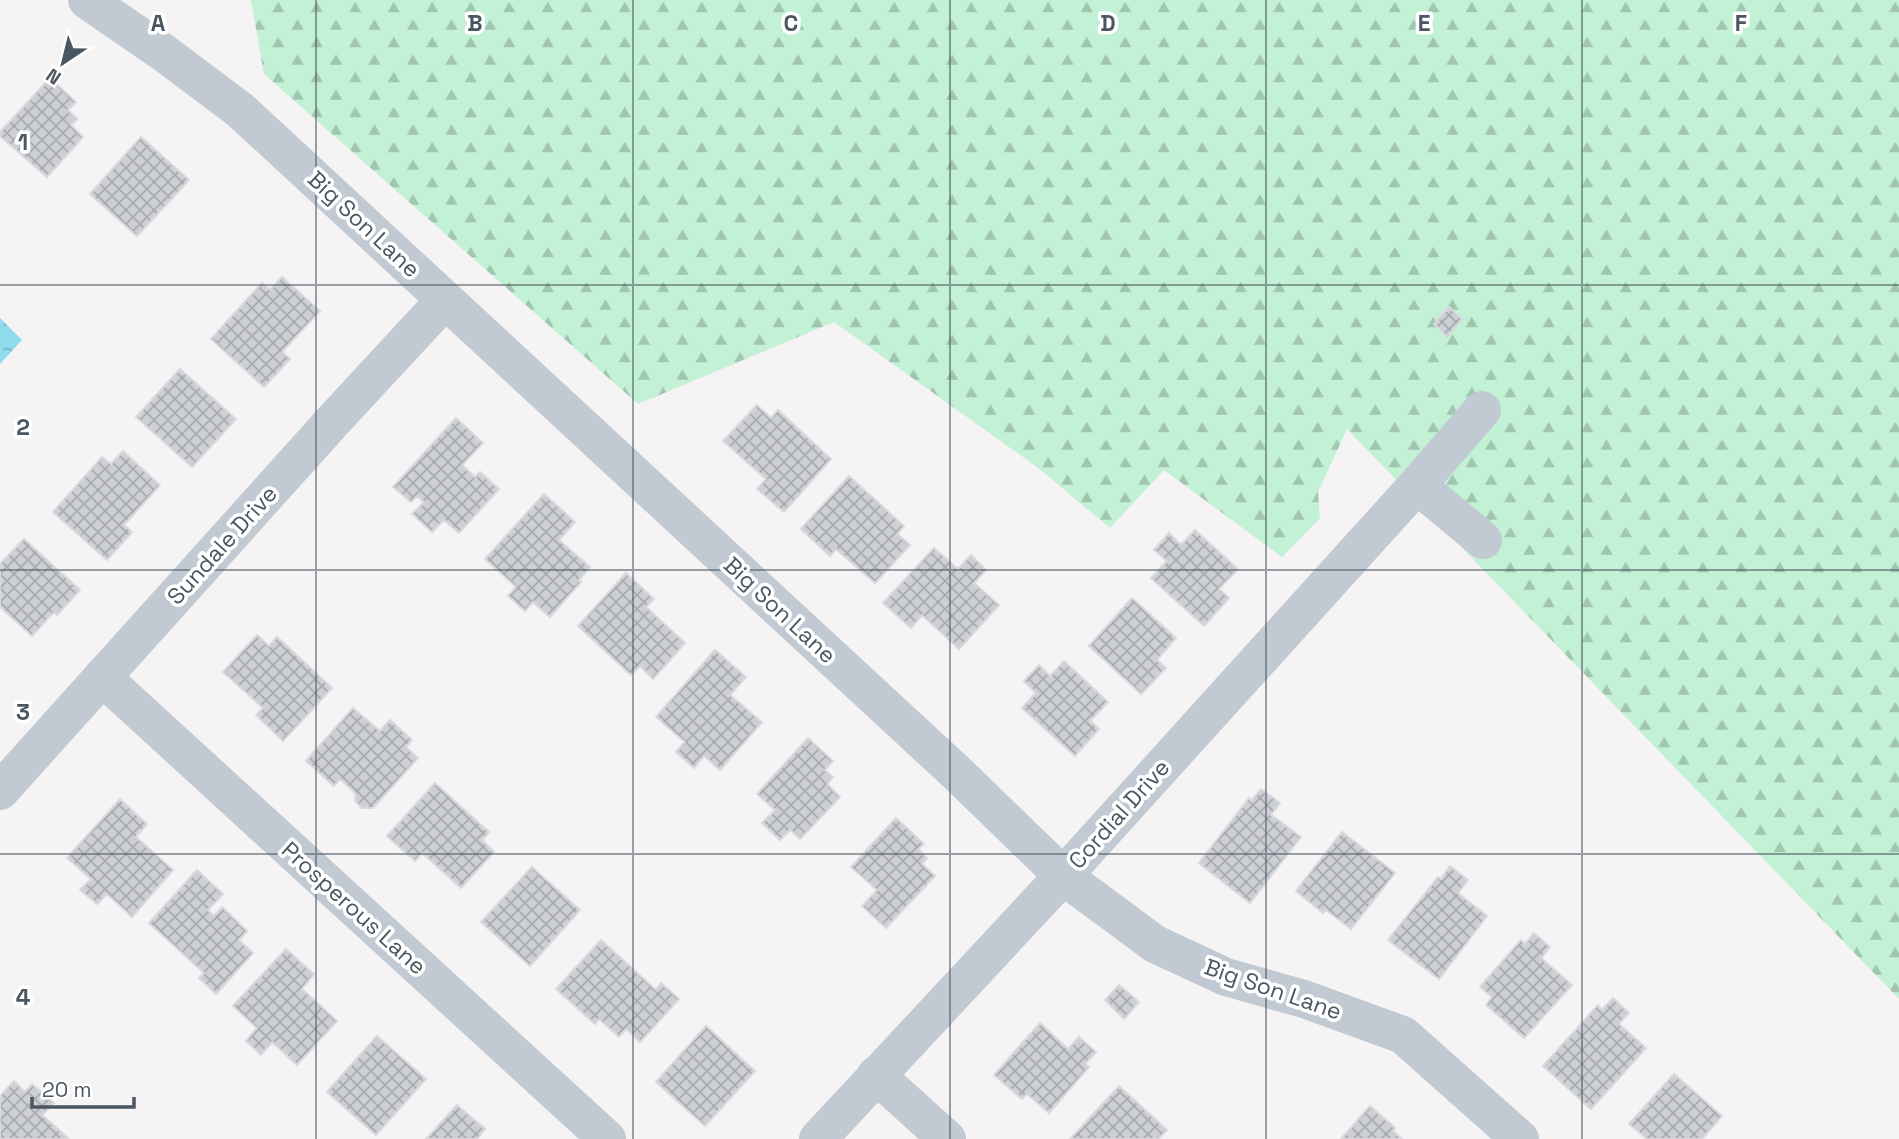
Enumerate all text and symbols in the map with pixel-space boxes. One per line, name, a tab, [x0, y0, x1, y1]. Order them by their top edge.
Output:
text: A	[151, 8, 166, 38]
text: B	[467, 8, 483, 38]
text: C	[784, 8, 798, 38]
text: D	[1100, 8, 1116, 38]
text: E	[1418, 8, 1430, 38]
text: F	[1735, 8, 1747, 38]
north arrow	[28, 28, 98, 98]
text: N	[41, 63, 66, 90]
text: 1	[18, 127, 28, 157]
street label: Big Son Lane	[301, 164, 427, 284]
text: 2	[16, 412, 30, 442]
street label: Sundale Drive	[160, 479, 284, 611]
street label: Big Son Lane	[717, 550, 843, 670]
text: 3	[16, 697, 30, 727]
street label: Cordial Drive	[1062, 753, 1176, 875]
street label: Prosperous Lane	[275, 835, 433, 981]
street label: Big Son Lane	[1200, 951, 1346, 1027]
text: 4	[16, 982, 31, 1012]
scale bar	[32, 1066, 133, 1110]
text: 20 m	[42, 1076, 92, 1103]

